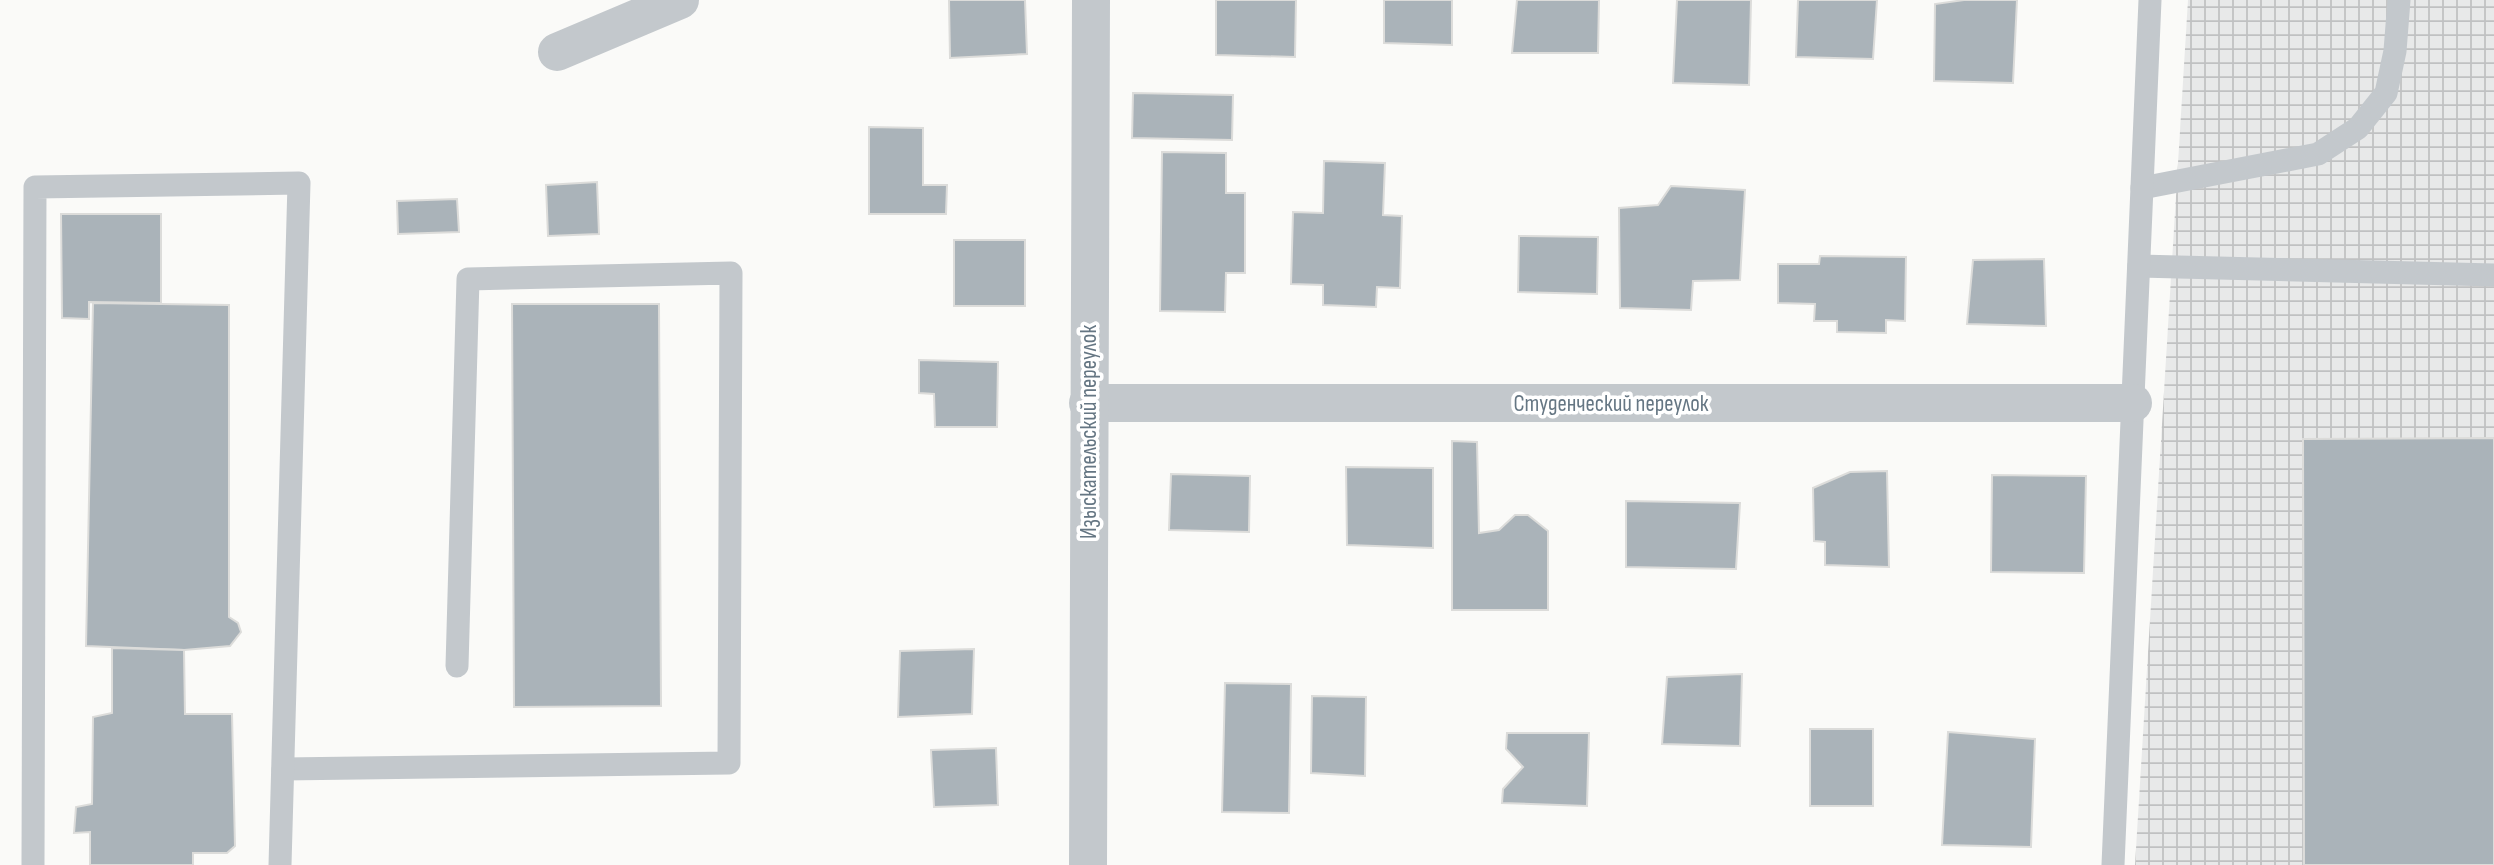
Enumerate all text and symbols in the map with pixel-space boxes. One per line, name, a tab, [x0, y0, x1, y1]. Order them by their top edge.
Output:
street label: Изыскательский переулок	[1075, 325, 1103, 539]
street label: Студенческий переулок	[1513, 390, 1709, 418]

